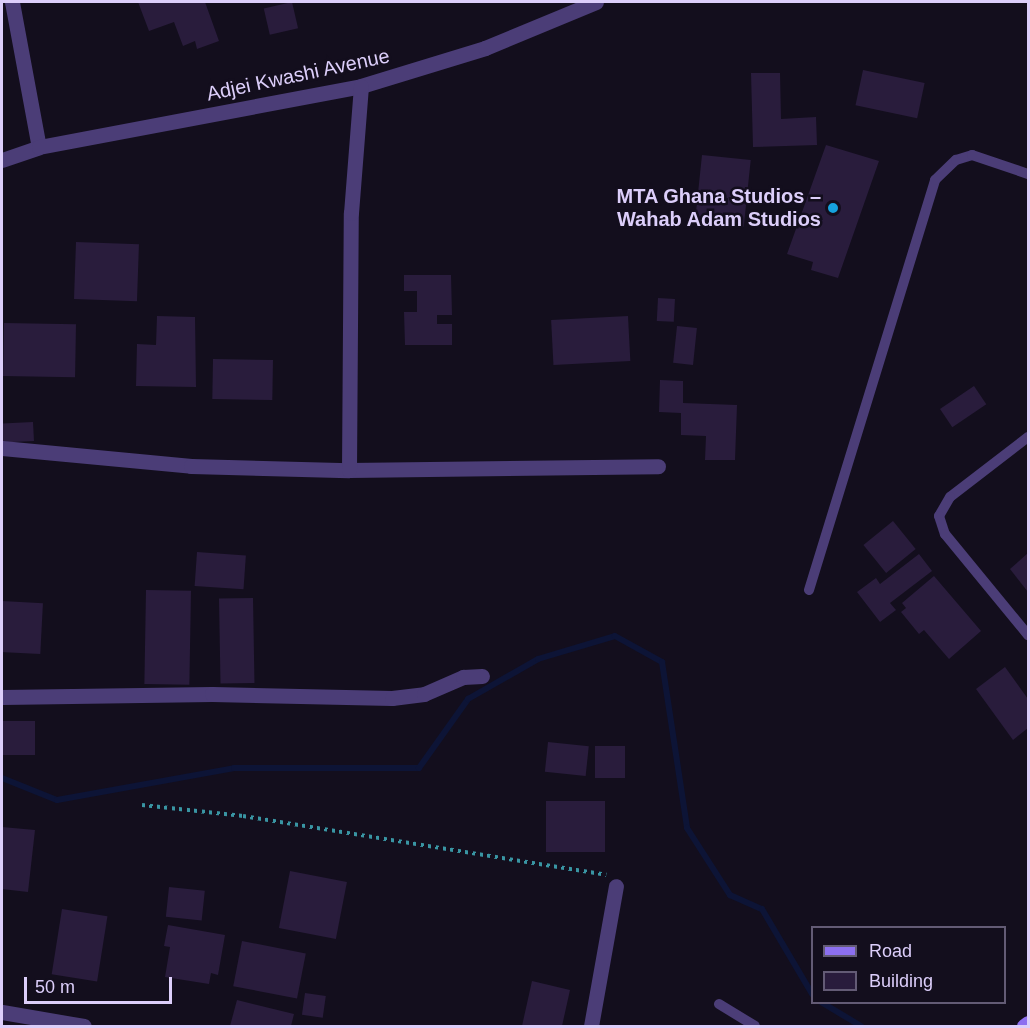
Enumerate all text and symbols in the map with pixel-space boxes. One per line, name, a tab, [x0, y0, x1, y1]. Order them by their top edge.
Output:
street label: Adjei Kwashi Avenue	[204, 44, 392, 106]
place label: MTA Ghana Studios – Wahab Adam Studios	[616, 184, 821, 231]
marker: MTA Ghana Studios – Wahab Adam Studios	[826, 201, 840, 215]
legend	[811, 926, 1006, 1004]
text: Road	[869, 941, 912, 961]
scale bar	[27, 965, 176, 1003]
text: Building	[869, 971, 933, 991]
text: 50 m	[35, 977, 75, 997]

